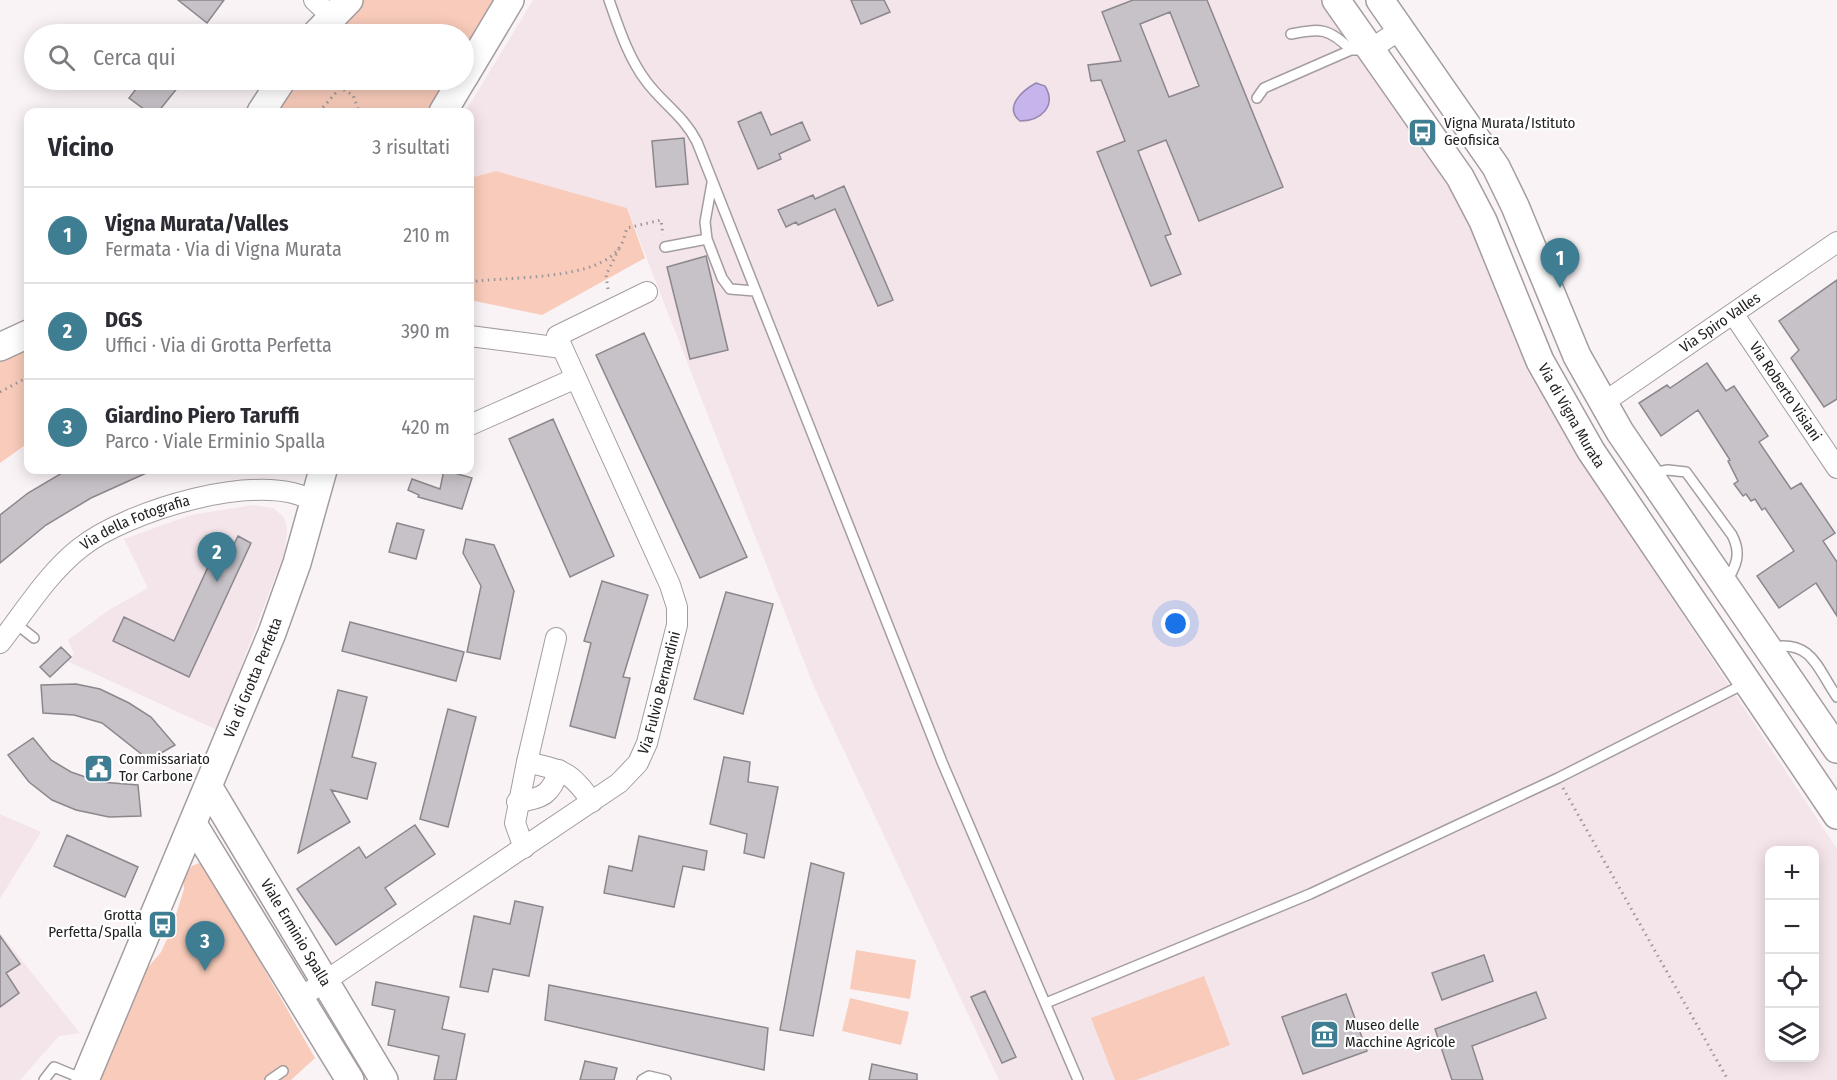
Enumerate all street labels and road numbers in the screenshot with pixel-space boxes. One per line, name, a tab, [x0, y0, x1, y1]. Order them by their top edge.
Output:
street label: Via Spiro Valles	[1676, 289, 1764, 356]
street label: Via Roberto Visiani	[1746, 338, 1825, 444]
street label: Via di Vigna Murata	[1534, 360, 1609, 471]
street label: Via della Fotografia	[77, 491, 192, 554]
street label: Via di Grotta Perfetta	[220, 615, 286, 741]
street label: Via Fulvio Bernardini	[634, 629, 684, 757]
street label: Viale Erminio Spalla	[257, 876, 335, 990]

